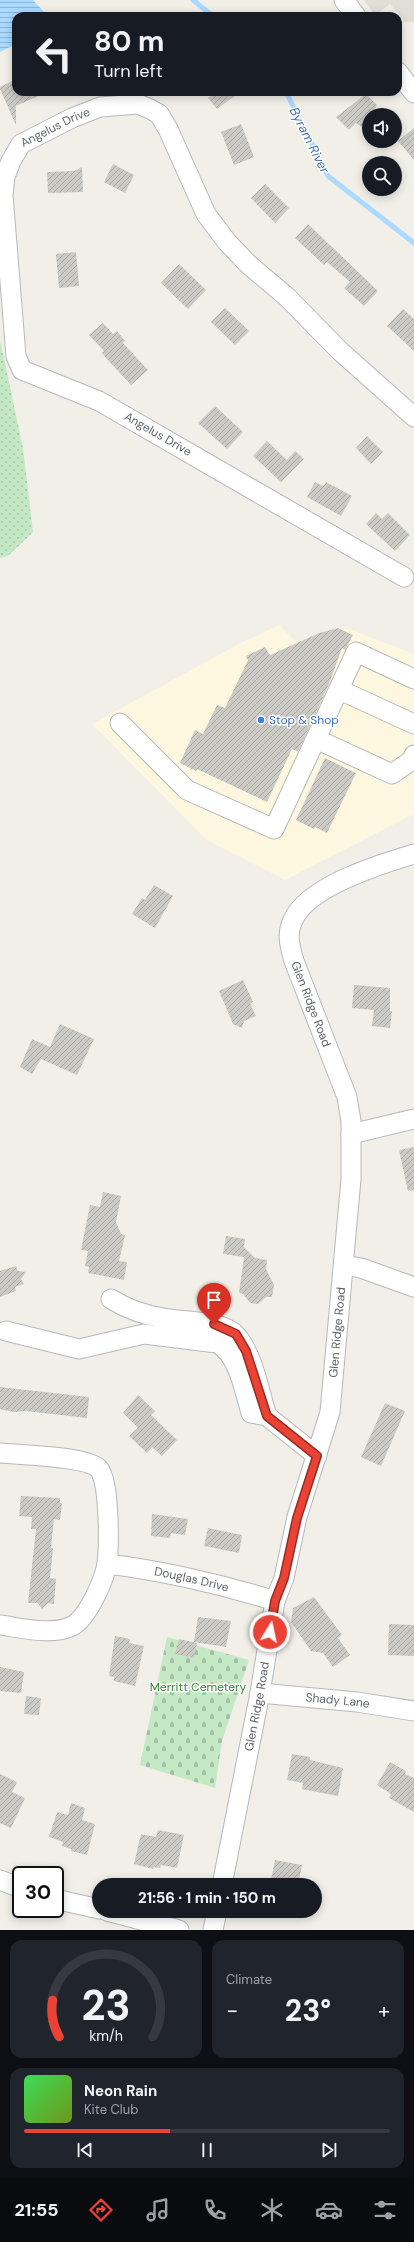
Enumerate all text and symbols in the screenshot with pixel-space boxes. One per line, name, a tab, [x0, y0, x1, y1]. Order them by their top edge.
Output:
text: 80 m	[94, 23, 164, 60]
icon: left	[28, 28, 80, 80]
text: Turn left	[94, 59, 163, 83]
street label: Angelus Drive	[18, 104, 92, 151]
water label: Byram River	[286, 104, 334, 177]
map controls	[362, 108, 402, 196]
button: sound	[362, 108, 402, 148]
button: search	[362, 156, 402, 196]
street label: Angelus Drive	[121, 408, 195, 460]
place label: Stop & Shop	[269, 712, 339, 728]
marker: Stop & Shop	[256, 715, 266, 725]
street label: Glen Ridge Road	[287, 959, 335, 1049]
pin	[197, 1283, 231, 1324]
street label: Glen Ridge Road	[325, 1286, 349, 1378]
icon: arrive	[203, 1289, 225, 1311]
street label: Douglas Drive	[153, 1563, 231, 1596]
position arrow	[249, 1611, 291, 1653]
street label: Glen Ridge Road	[241, 1660, 273, 1753]
park label: Merritt Cemetery	[150, 1679, 247, 1695]
street label: Shady Lane	[305, 1689, 371, 1712]
speed limit sign: 30	[12, 1866, 64, 1918]
text: 21:56 · 1 min · 150 m	[138, 1888, 276, 1908]
text: Climate	[226, 1971, 272, 1988]
text: 23	[81, 1979, 131, 2033]
text: 23°	[285, 1991, 331, 2030]
text: −	[226, 1996, 238, 2025]
text: +	[378, 1996, 390, 2025]
text: km/h	[89, 2027, 123, 2045]
text: Neon Rain	[84, 2081, 157, 2101]
text: Kite Club	[84, 2101, 138, 2118]
icon: previous	[74, 2139, 96, 2161]
icon: pause	[196, 2139, 218, 2161]
icon: next	[318, 2139, 340, 2161]
icon: directions	[87, 2196, 115, 2224]
icon: music	[144, 2196, 172, 2224]
icon: phone	[201, 2196, 229, 2224]
icon: climate	[258, 2196, 286, 2224]
icon: car	[315, 2196, 343, 2224]
icon: filters	[371, 2196, 399, 2224]
text: 21:55	[14, 2198, 58, 2222]

